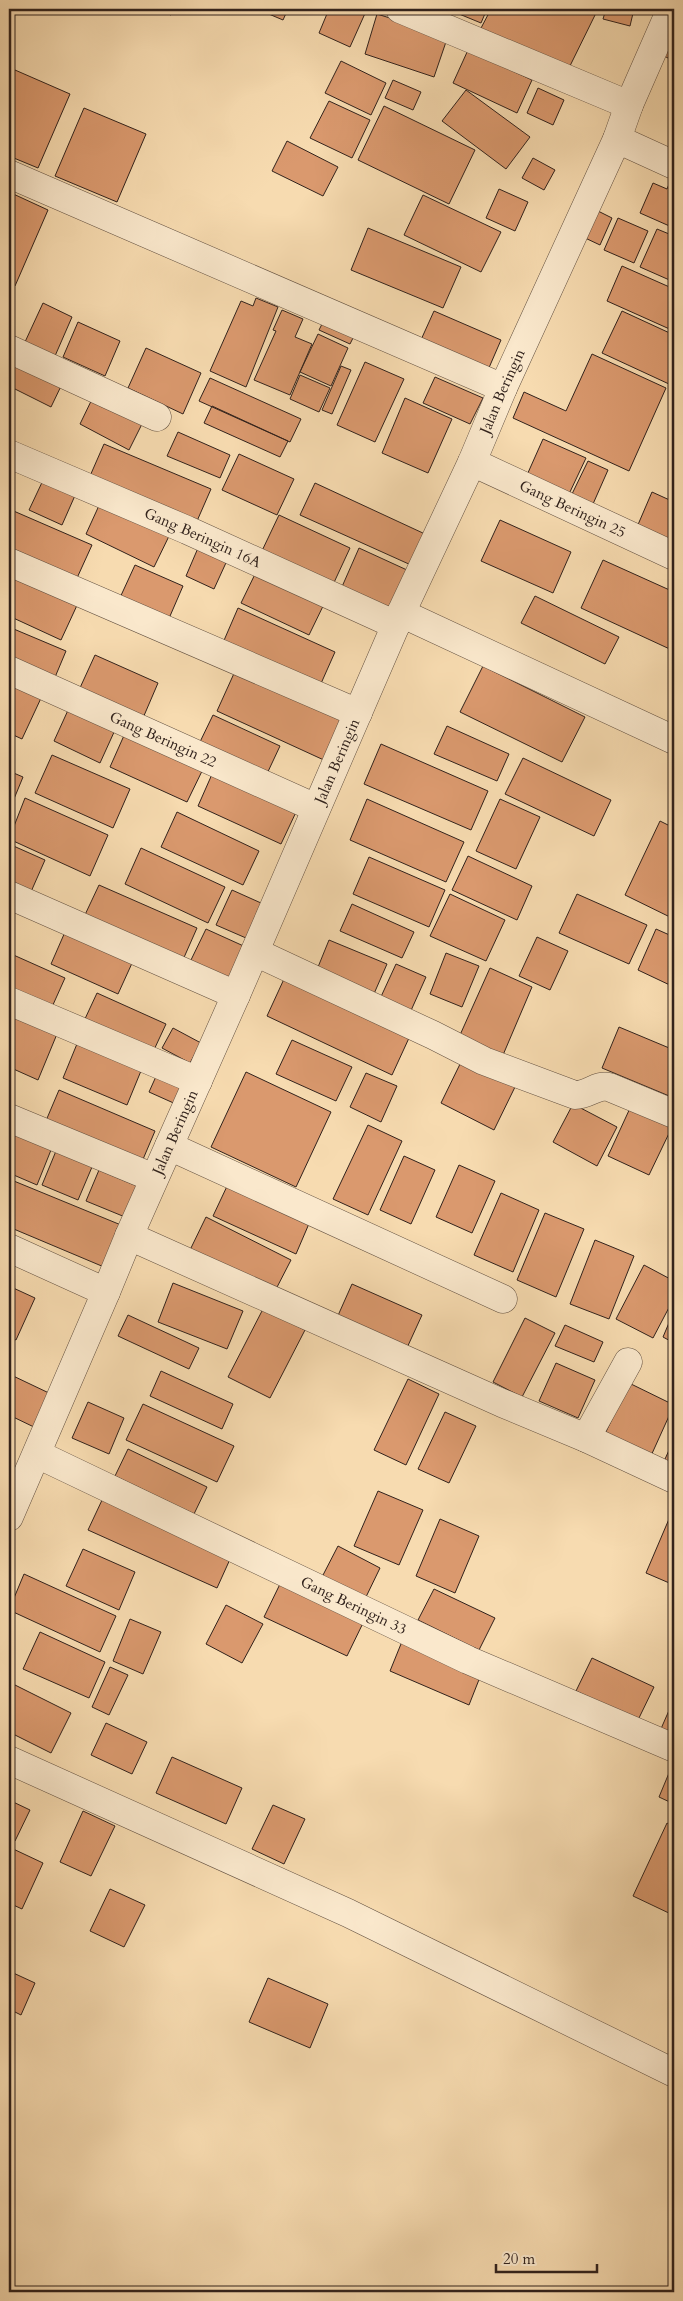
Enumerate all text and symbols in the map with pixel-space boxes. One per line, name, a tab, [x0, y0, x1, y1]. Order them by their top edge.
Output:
street label: Jalan Beringin	[474, 345, 530, 439]
street label: Gang Beringin 25	[516, 475, 629, 542]
street label: Gang Beringin 16A	[141, 503, 265, 572]
street label: Gang Beringin 22	[107, 707, 220, 772]
street label: Jalan Beringin	[309, 715, 364, 809]
street label: Jalan Beringin	[147, 1086, 203, 1180]
street label: Gang Beringin 33	[297, 1572, 410, 1639]
scale bar	[496, 2241, 597, 2273]
text: 20 m	[503, 2249, 535, 2269]

